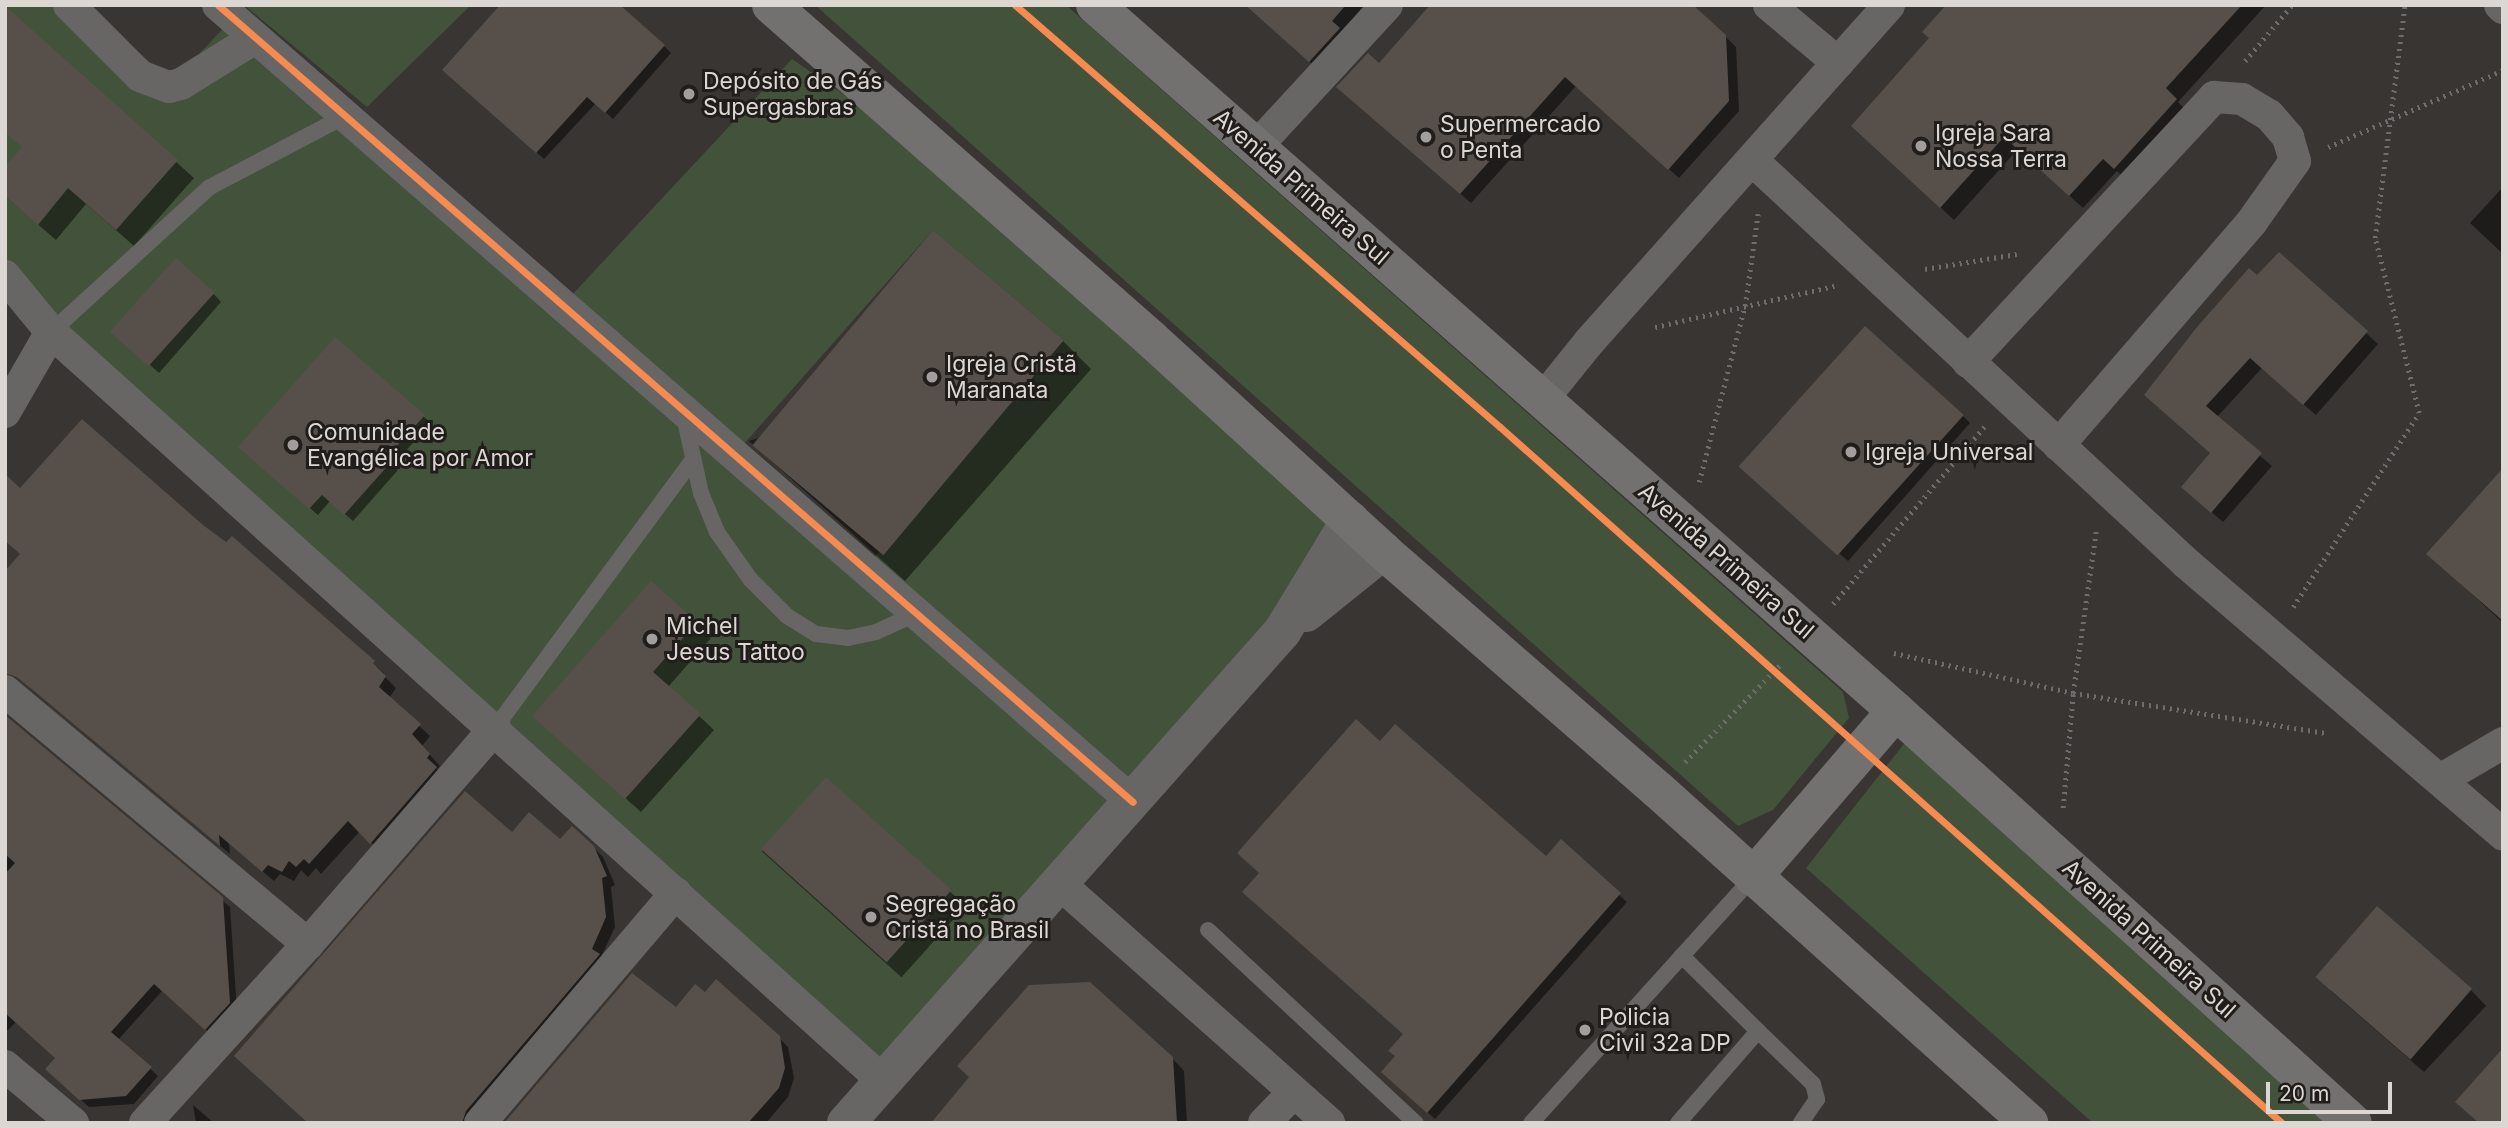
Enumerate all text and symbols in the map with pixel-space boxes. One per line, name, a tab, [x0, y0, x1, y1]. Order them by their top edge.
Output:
place label: Depósito de Gás Supergasbras	[703, 67, 882, 121]
marker: Depósito de Gás Supergasbras	[681, 86, 697, 102]
street label: Avenida Primeira Sul	[1208, 103, 1394, 271]
place label: Supermercado o Penta	[1440, 110, 1601, 164]
place label: Igreja Sara Nossa Terra	[1935, 119, 2067, 173]
marker: Supermercado o Penta	[1418, 129, 1434, 145]
marker: Igreja Sara Nossa Terra	[1913, 138, 1929, 154]
place label: Igreja Cristã Maranata	[946, 350, 1077, 404]
marker: Igreja Cristã Maranata	[924, 369, 940, 385]
place label: Comunidade Evangélica por Amor	[307, 418, 533, 472]
marker: Comunidade Evangélica por Amor	[285, 437, 301, 453]
place label: Igreja Universal	[1865, 438, 2033, 466]
marker: Igreja Universal	[1843, 444, 1859, 460]
street label: Avenida Primeira Sul	[1633, 477, 1819, 645]
place label: Michel Jesus Tattoo	[666, 612, 805, 666]
marker: Michel Jesus Tattoo	[644, 631, 660, 647]
street label: Avenida Primeira Sul	[2057, 854, 2241, 1024]
place label: Segregação Cristã no Brasil	[885, 890, 1049, 944]
marker: Segregação Cristã no Brasil	[863, 909, 879, 925]
place label: Policia Civil 32a DP	[1599, 1003, 1731, 1057]
marker: Policia Civil 32a DP	[1577, 1022, 1593, 1038]
scale bar	[2270, 1068, 2396, 1112]
text: 20 m	[2279, 1081, 2329, 1106]

